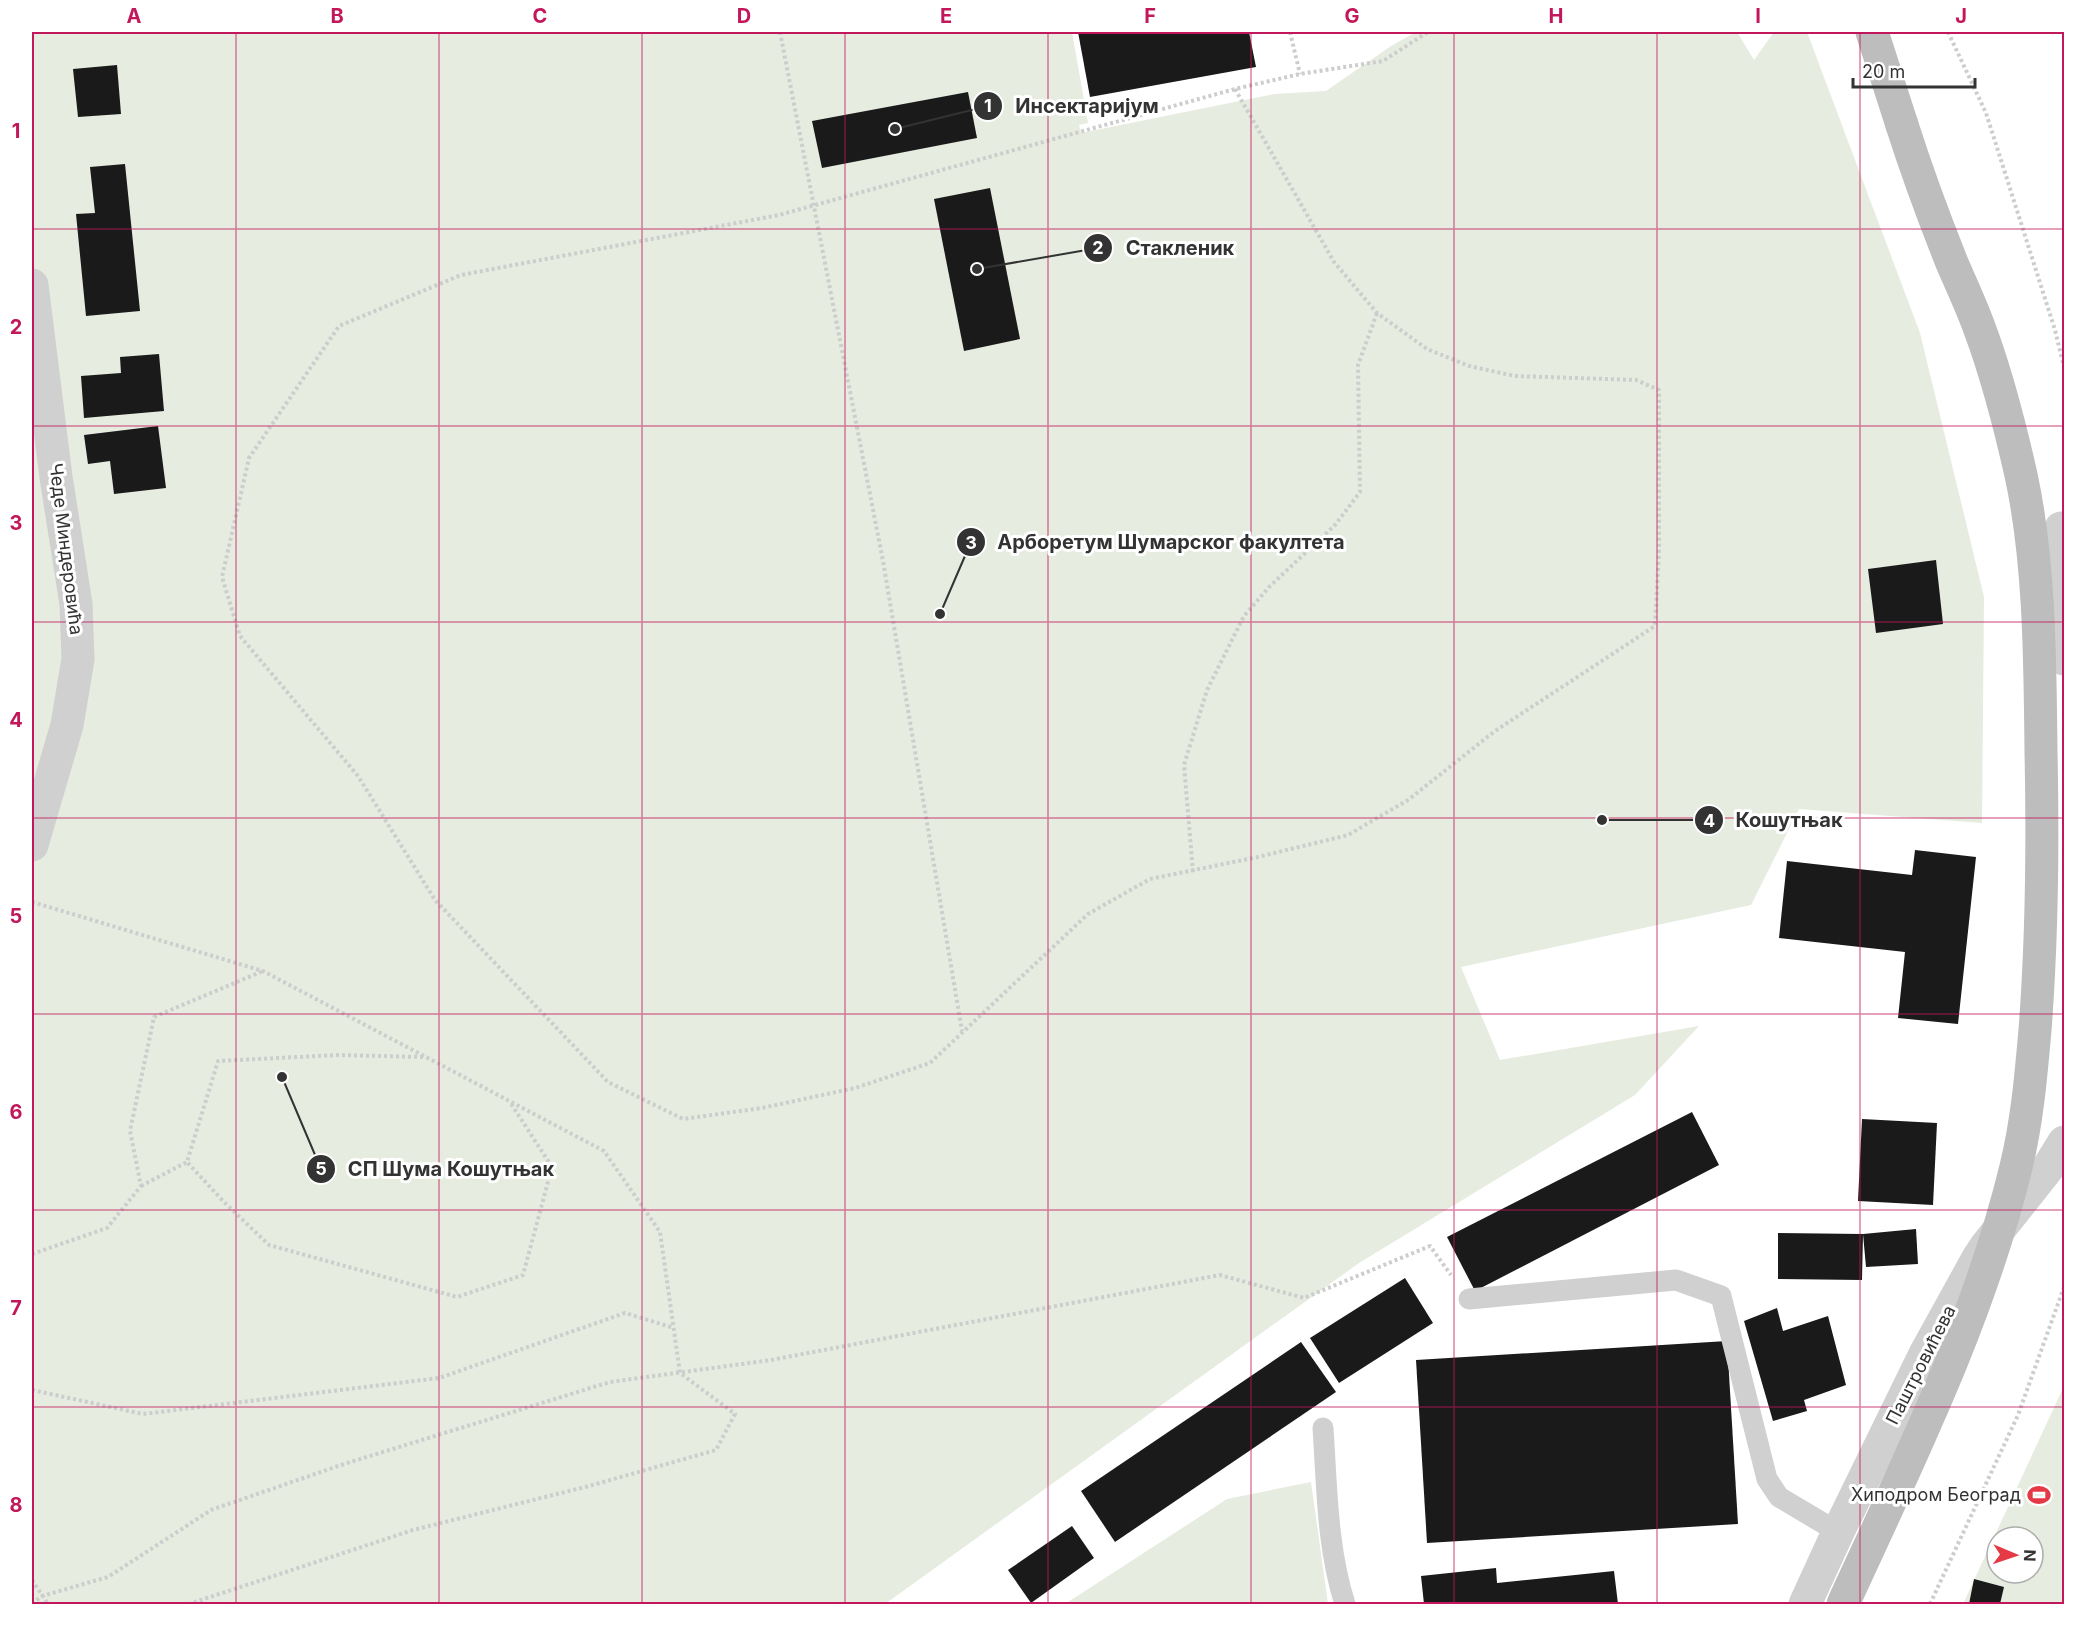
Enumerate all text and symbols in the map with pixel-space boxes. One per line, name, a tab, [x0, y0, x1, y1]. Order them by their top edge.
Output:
text: A	[127, 4, 142, 28]
text: B	[330, 4, 344, 28]
text: C	[533, 4, 547, 28]
text: D	[737, 4, 751, 28]
text: E	[940, 4, 952, 28]
text: F	[1144, 4, 1156, 28]
text: G	[1344, 4, 1360, 28]
text: H	[1549, 4, 1563, 28]
text: I	[1755, 4, 1761, 28]
text: J	[1955, 4, 1967, 28]
scale bar	[1853, 51, 1974, 89]
text: 20 m	[1862, 61, 1905, 82]
callout: Инсектаријум	[973, 87, 1171, 125]
text: Инсектаријум	[1015, 94, 1159, 118]
text: 1	[984, 95, 992, 116]
text: 1	[12, 119, 20, 143]
callout: Стакленик	[1083, 229, 1246, 267]
text: Стакленик	[1126, 236, 1235, 260]
text: 2	[1092, 237, 1104, 258]
text: 2	[10, 315, 22, 339]
street label: Чеде Миндеровића	[46, 462, 87, 636]
text: 3	[10, 511, 22, 535]
callout: Арборетум Шумарског факултета	[956, 523, 1357, 561]
text: Арборетум Шумарског факултета	[997, 530, 1345, 554]
text: 3	[965, 532, 977, 553]
text: 4	[9, 708, 23, 732]
callout: Кошутњак	[1694, 801, 1855, 839]
text: Кошутњак	[1735, 808, 1843, 832]
text: 4	[1703, 810, 1715, 831]
text: 5	[10, 904, 22, 928]
text: 6	[10, 1100, 23, 1124]
callout: СП Шума Кошутњак	[306, 1150, 566, 1188]
text: СП Шума Кошутњак	[348, 1157, 554, 1181]
text: 5	[315, 1158, 327, 1179]
text: 7	[10, 1296, 22, 1320]
street label: Паштровићева	[1881, 1302, 1960, 1428]
sports icon: Хиподром Београд	[2026, 1482, 2052, 1508]
place label: Хиподром Београд	[1851, 1484, 2021, 1505]
text: 8	[9, 1493, 23, 1517]
north arrow	[1985, 1525, 2045, 1585]
text: N	[2020, 1549, 2040, 1562]

